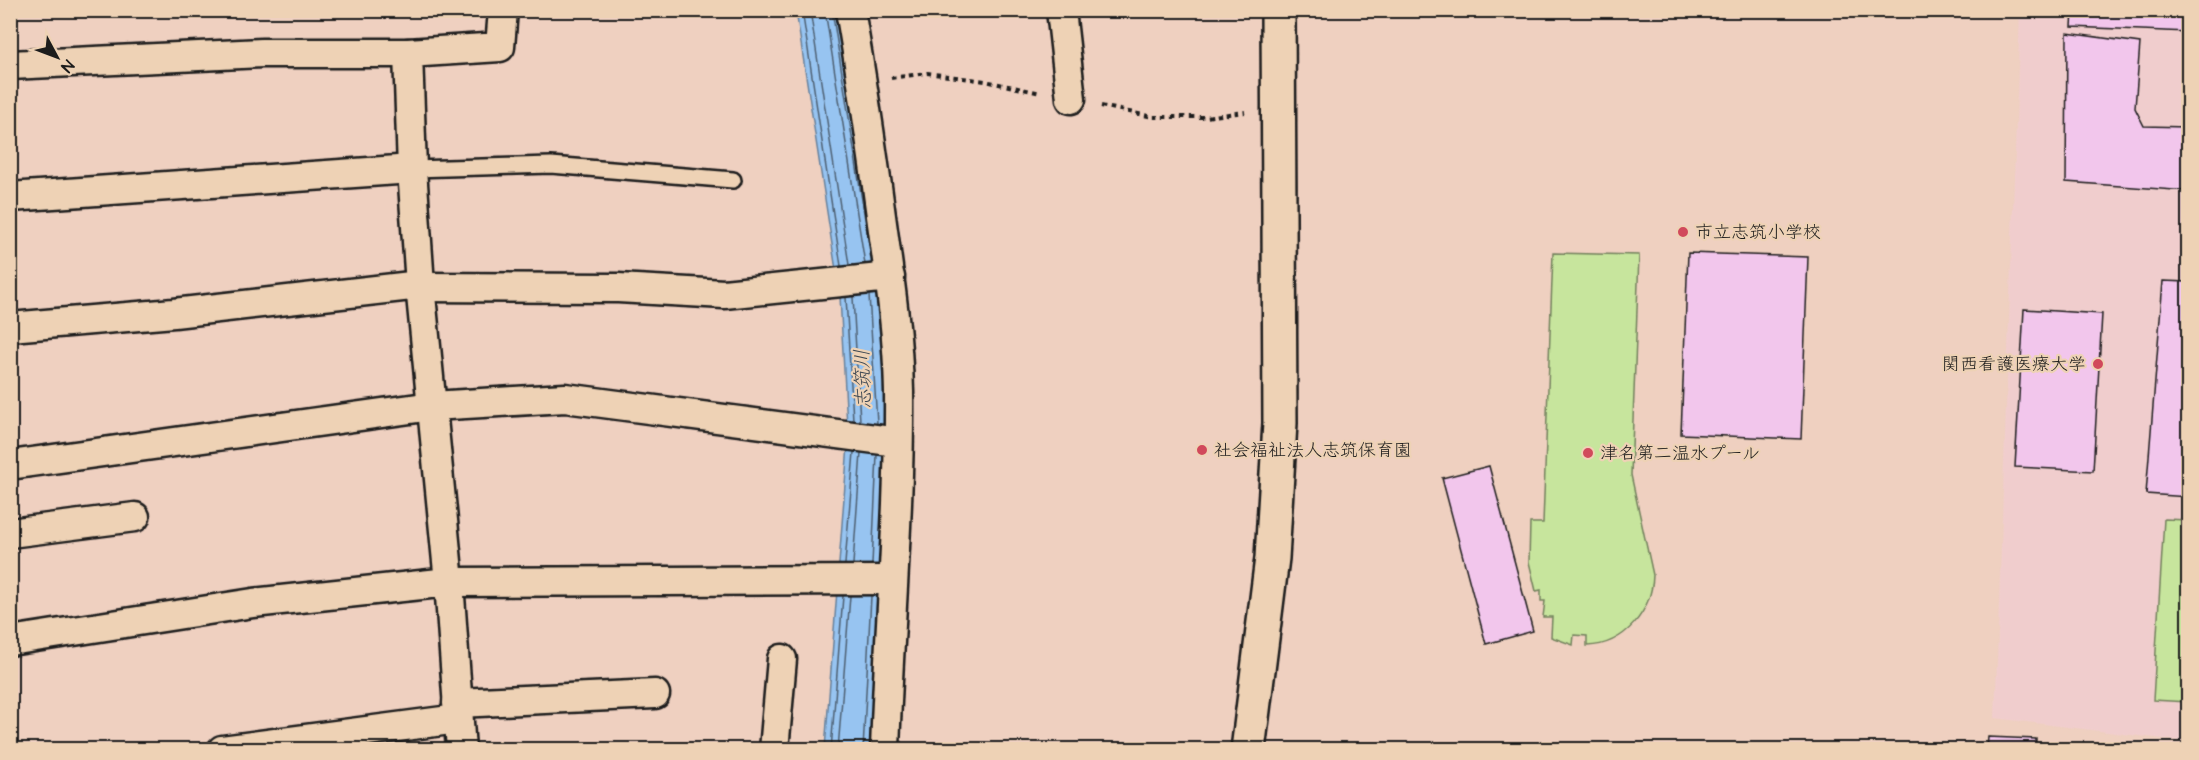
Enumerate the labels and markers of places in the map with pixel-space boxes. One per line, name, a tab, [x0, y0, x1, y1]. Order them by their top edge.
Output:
place label: 市立志筑小学校	[1695, 220, 1821, 245]
marker: 市立志筑小学校	[1676, 225, 1690, 239]
place label: 関西看護医療大学	[1942, 352, 2086, 377]
marker: 関西看護医療大学	[2091, 357, 2105, 371]
place label: 社会福祉法人志筑保育園	[1214, 438, 1412, 463]
place label: 津名第二温水プール	[1600, 441, 1760, 466]
marker: 社会福祉法人志筑保育園	[1195, 443, 1209, 457]
marker: 津名第二温水プール	[1581, 446, 1595, 460]

